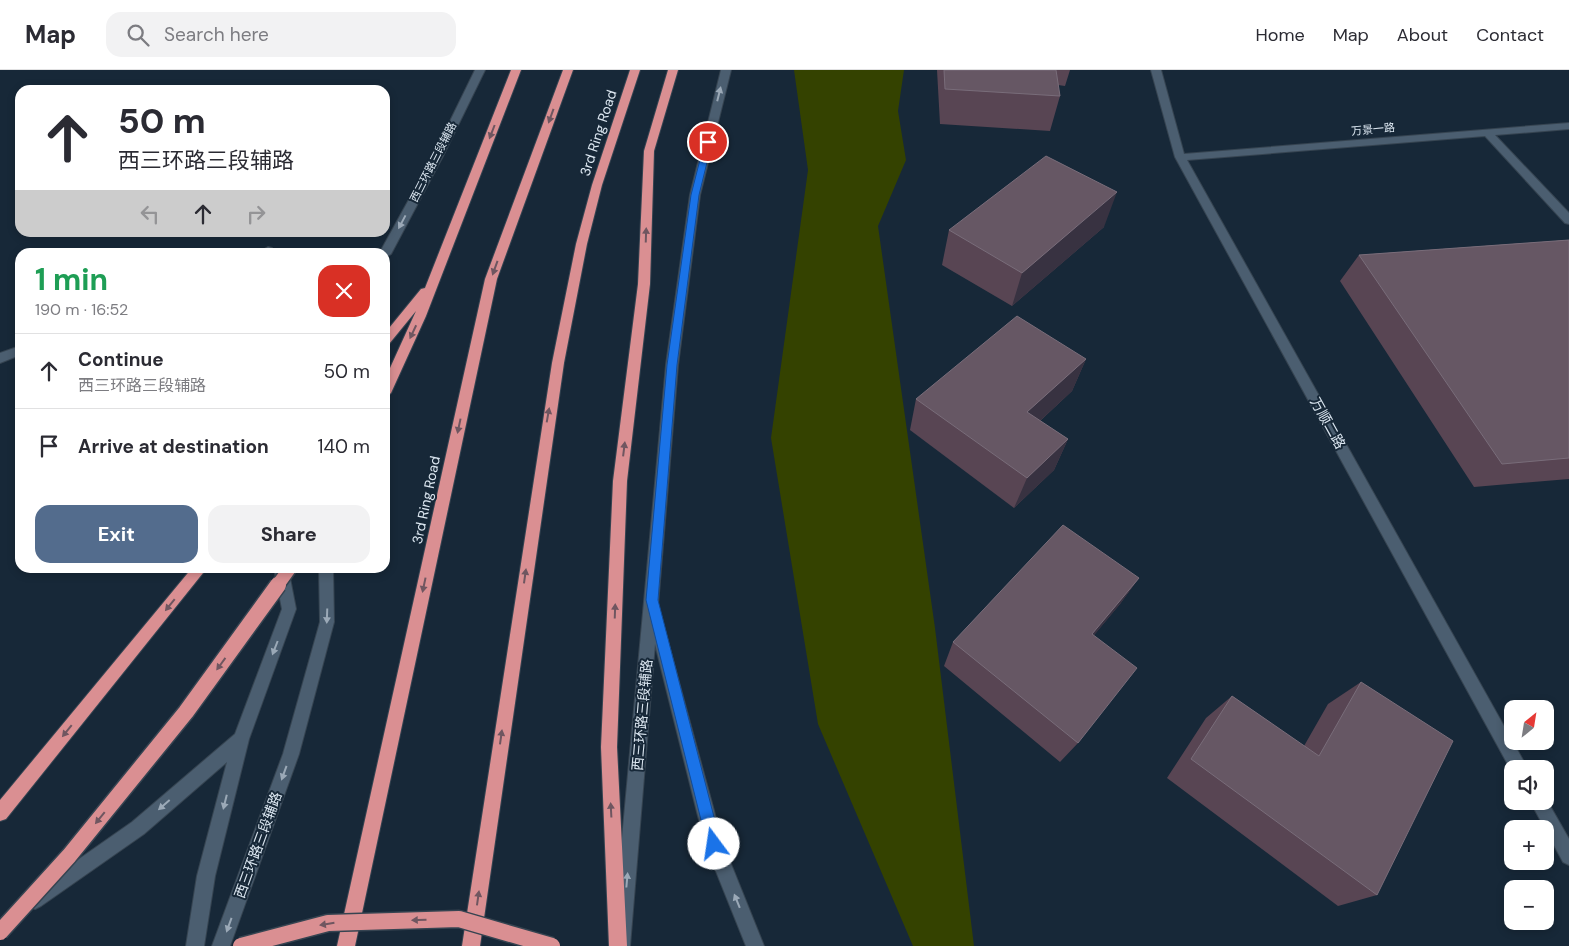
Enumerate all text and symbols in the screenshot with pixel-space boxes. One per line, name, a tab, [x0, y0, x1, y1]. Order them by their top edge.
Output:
search box	[106, 12, 456, 57]
text: Map	[25, 19, 76, 50]
icon: search	[124, 21, 152, 49]
text: Search here	[164, 22, 269, 47]
text: Home	[1255, 23, 1305, 47]
text: Map	[1333, 23, 1369, 47]
text: About	[1397, 23, 1448, 47]
text: Contact	[1476, 23, 1544, 47]
one-way arrow	[715, 86, 723, 101]
street label: 3rd Ring Road	[576, 88, 620, 178]
text: 50 m	[118, 98, 206, 144]
icon: ahead	[35, 105, 100, 170]
one-way arrow	[547, 109, 555, 124]
street label: 西三环路三段辅路	[407, 120, 459, 204]
street label: 万景一路	[1350, 120, 1396, 138]
pin	[687, 121, 729, 163]
one-way arrow	[487, 125, 495, 139]
icon: arrive	[694, 128, 722, 156]
text: 西三环路三段辅路	[118, 146, 294, 175]
icon: left	[136, 200, 164, 228]
icon: ahead	[189, 200, 217, 228]
icon: right	[242, 200, 270, 228]
one-way arrow	[398, 215, 406, 230]
one-way arrow	[642, 227, 650, 243]
text: 1 min	[35, 260, 108, 299]
one-way arrow	[491, 261, 499, 276]
button: close	[318, 265, 370, 317]
text: 190 m · 16:52	[35, 299, 128, 320]
one-way arrow	[409, 325, 417, 339]
text: Continue	[78, 347, 164, 372]
icon: ahead	[35, 357, 63, 385]
text: 50 m	[323, 359, 370, 384]
text: 西三环路三段辅路	[78, 375, 206, 396]
street label: 万顺二路	[1307, 394, 1349, 452]
one-way arrow	[545, 407, 553, 423]
one-way arrow	[454, 419, 462, 435]
icon: arrive	[35, 432, 63, 460]
text: Arrive at destination	[78, 434, 269, 459]
text: 140 m	[318, 434, 370, 459]
one-way arrow	[620, 441, 628, 457]
street label: 3rd Ring Road	[408, 454, 444, 546]
button: Exit	[35, 505, 198, 563]
button: Share	[208, 505, 370, 563]
one-way arrow	[521, 568, 529, 584]
one-way arrow	[420, 578, 428, 593]
one-way arrow	[164, 599, 175, 612]
one-way arrow	[611, 603, 619, 619]
one-way arrow	[322, 608, 330, 624]
one-way arrow	[270, 641, 278, 655]
one-way arrow	[215, 657, 226, 670]
street label: 西三环路三段辅路	[628, 658, 656, 772]
north arrow	[1504, 700, 1554, 750]
map controls	[1504, 700, 1554, 930]
one-way arrow	[61, 725, 72, 738]
one-way arrow	[498, 729, 506, 745]
button: sound	[1504, 760, 1554, 810]
one-way arrow	[280, 765, 287, 780]
street label: 西三环路三段辅路	[230, 789, 286, 901]
one-way arrow	[221, 795, 229, 810]
one-way arrow	[158, 800, 171, 811]
one-way arrow	[607, 802, 615, 818]
one-way arrow	[95, 811, 106, 824]
position arrow	[687, 817, 739, 869]
button: +	[1504, 820, 1554, 870]
one-way arrow	[623, 872, 631, 888]
button: −	[1504, 880, 1554, 930]
one-way arrow	[474, 889, 482, 905]
one-way arrow	[733, 893, 741, 908]
one-way arrow	[411, 917, 427, 925]
one-way arrow	[225, 918, 232, 933]
one-way arrow	[319, 920, 335, 928]

